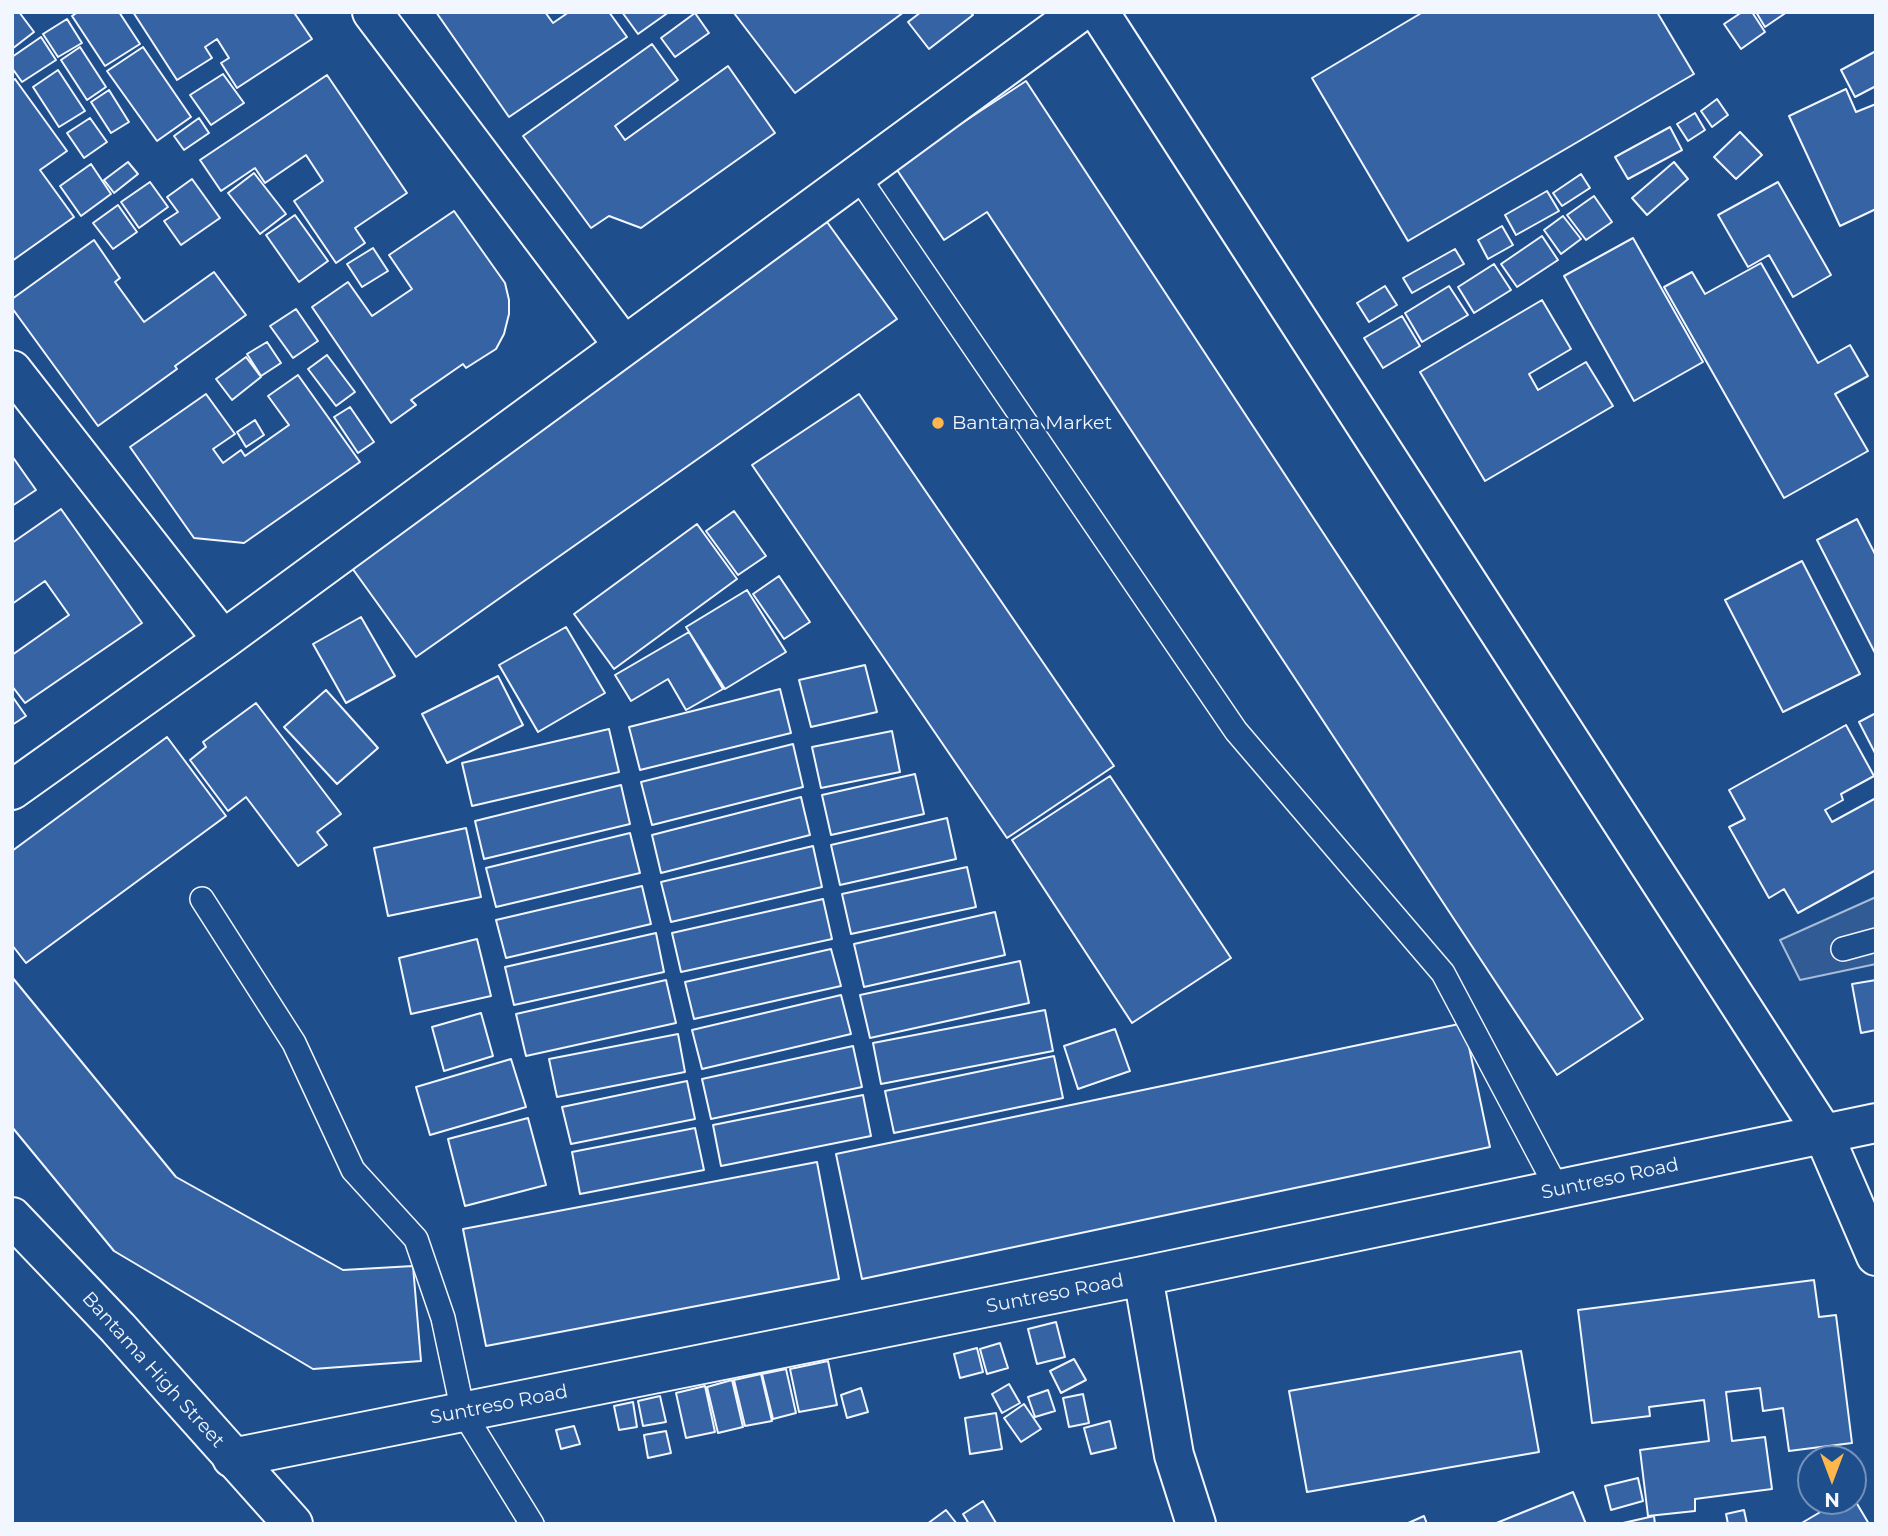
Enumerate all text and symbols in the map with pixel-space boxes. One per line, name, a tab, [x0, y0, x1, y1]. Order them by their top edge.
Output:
place label: Bantama Market	[952, 412, 1112, 434]
marker: Bantama Market	[930, 415, 946, 431]
street label: Suntreso Road	[1539, 1153, 1681, 1205]
street label: Suntreso Road	[984, 1269, 1126, 1319]
street label: Bantama High Street	[77, 1287, 229, 1453]
street label: Suntreso Road	[428, 1380, 570, 1430]
north arrow	[1797, 1445, 1867, 1515]
text: N	[1824, 1488, 1840, 1511]

